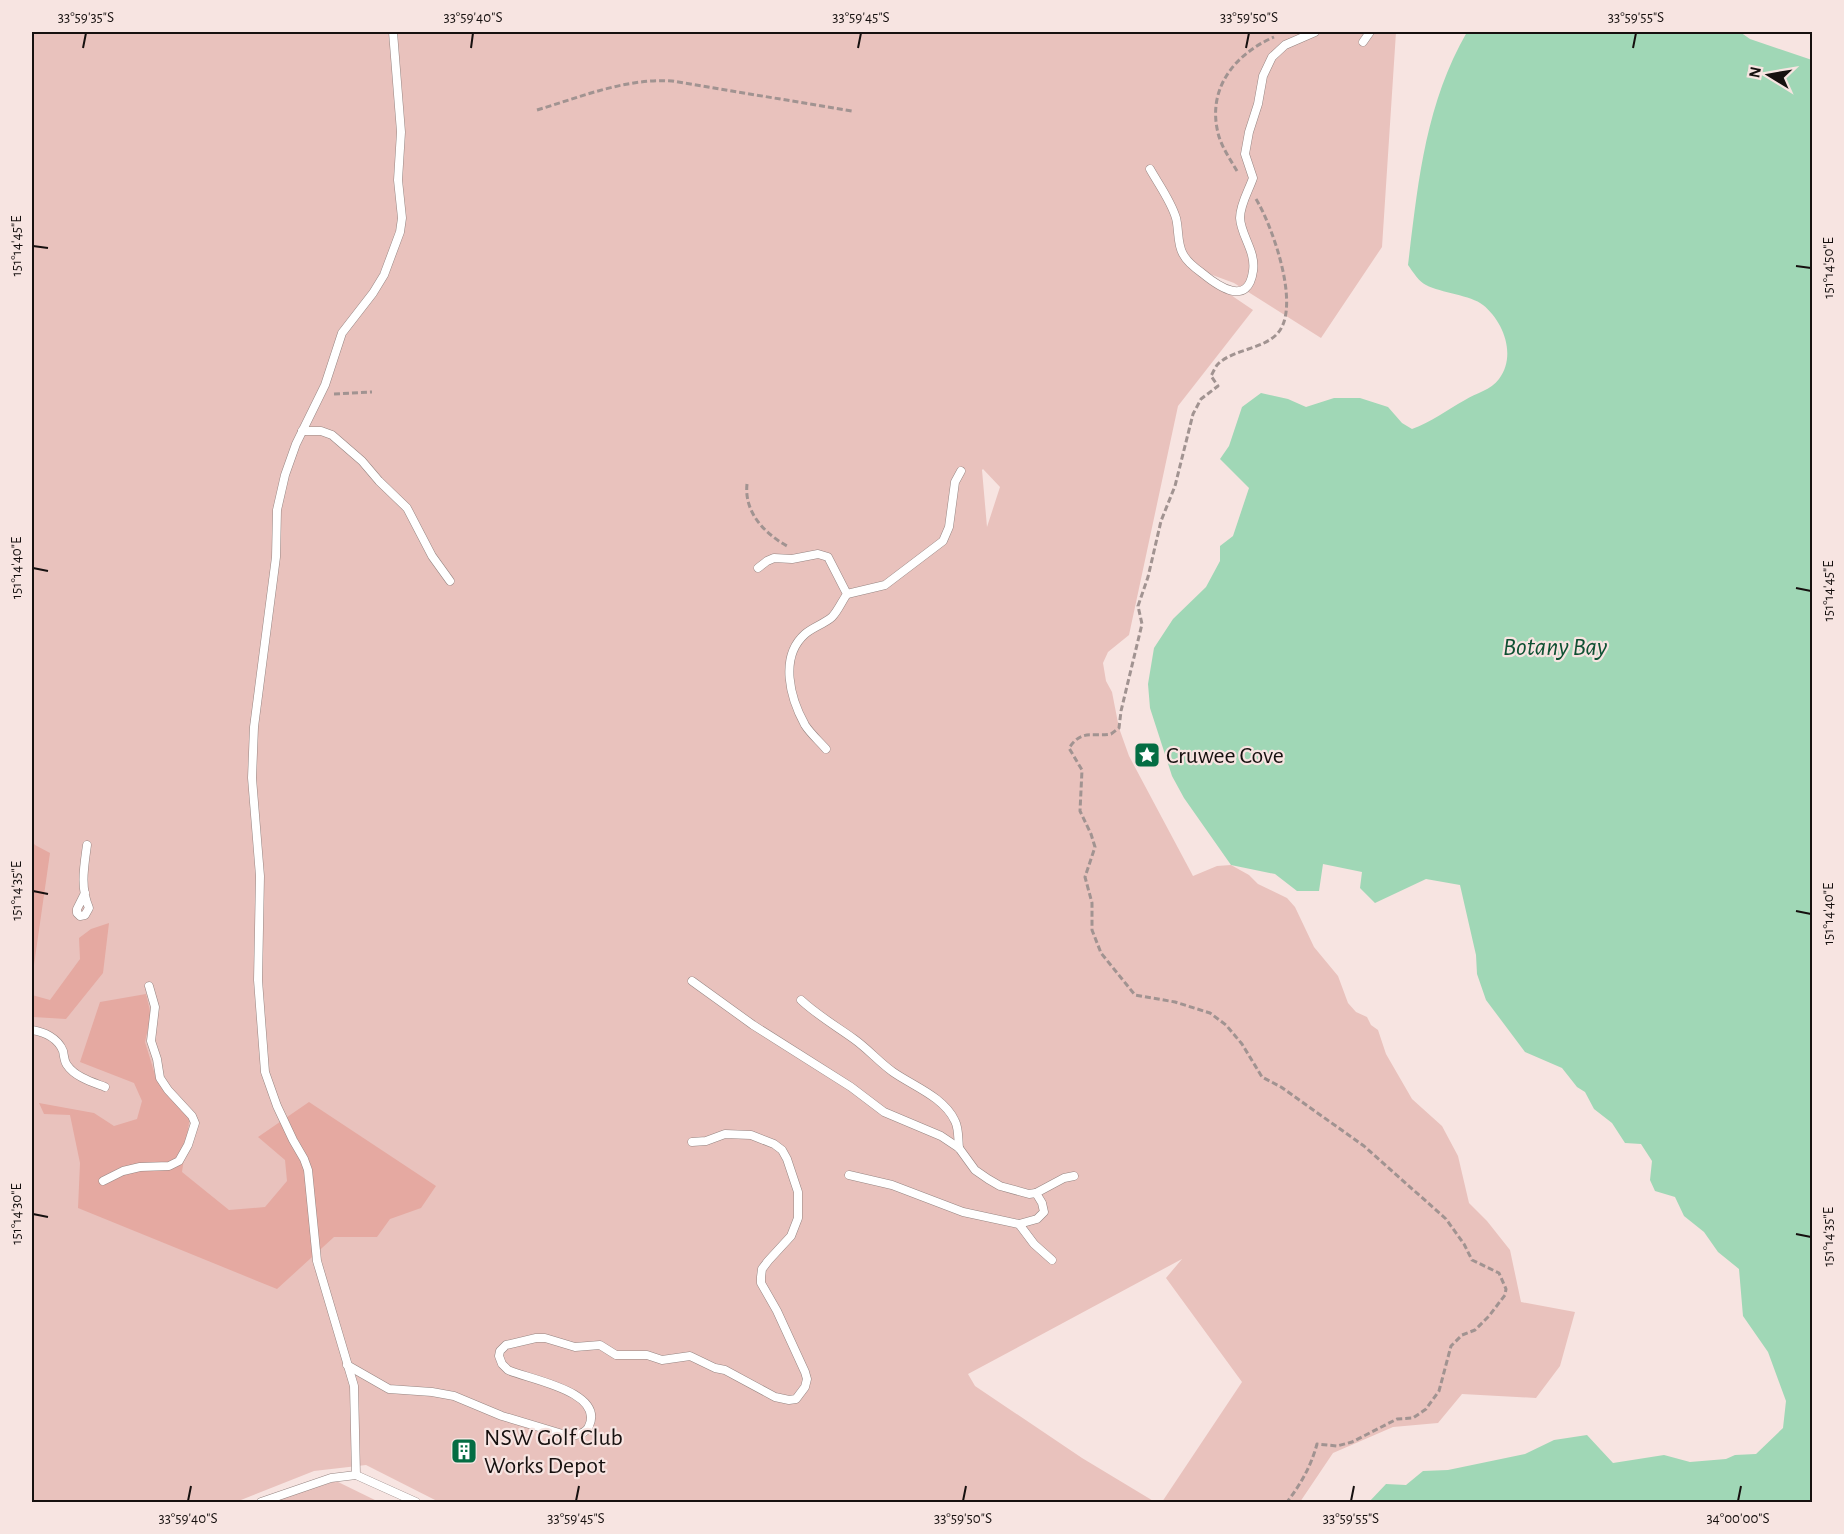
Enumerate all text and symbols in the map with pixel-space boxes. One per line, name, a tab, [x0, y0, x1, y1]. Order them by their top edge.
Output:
text: 33°59'35"S	[58, 10, 114, 25]
text: 33°59'40"S	[444, 10, 502, 25]
text: 33°59'45"S	[832, 10, 890, 25]
text: 33°59'50"S	[1220, 10, 1278, 25]
text: 33°59'55"S	[1608, 10, 1664, 25]
north arrow	[1739, 45, 1799, 105]
text: N	[1746, 65, 1764, 79]
text: 151°14'45"E	[9, 216, 24, 276]
text: 151°14'50"E	[1821, 237, 1836, 299]
text: 151°14'40"E	[9, 537, 24, 599]
text: 151°14'45"E	[1821, 561, 1836, 621]
water label: Botany Bay	[1503, 634, 1607, 660]
place icon: Cruwee Cove	[1132, 740, 1162, 770]
place label: Cruwee Cove	[1166, 744, 1284, 768]
text: 151°14'35"E	[9, 861, 24, 921]
text: 151°14'40"E	[1821, 883, 1836, 945]
text: 151°14'30"E	[9, 1183, 24, 1245]
text: 151°14'35"E	[1821, 1207, 1836, 1267]
place label: NSW Golf Club Works Depot	[484, 1426, 623, 1478]
building icon: NSW Golf Club Works Depot	[449, 1436, 479, 1466]
text: 33°59'40"S	[159, 1511, 217, 1526]
text: 33°59'45"S	[547, 1511, 605, 1526]
text: 33°59'50"S	[934, 1511, 992, 1526]
text: 33°59'55"S	[1323, 1511, 1379, 1526]
text: 34°00'00"S	[1706, 1511, 1770, 1526]

